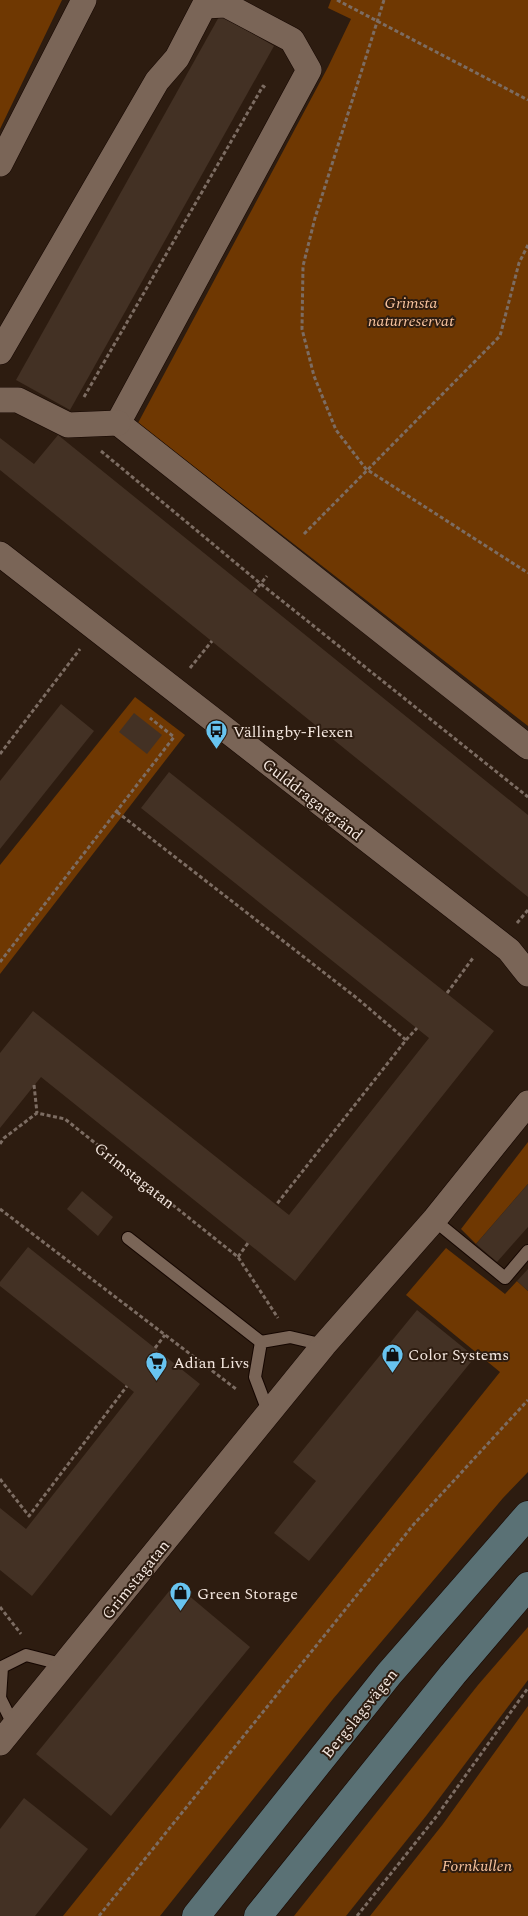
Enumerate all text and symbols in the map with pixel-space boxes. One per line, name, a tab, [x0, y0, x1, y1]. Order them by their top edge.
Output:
park label: Grimsta naturreservat	[368, 291, 455, 333]
bus stop icon: Vällingby-Flexen	[205, 719, 229, 750]
place label: Vällingby-Flexen	[233, 720, 353, 744]
street label: Gulddragargränd	[257, 753, 368, 847]
street label: Grimstagatan	[89, 1137, 180, 1215]
shop icon: Color Systems	[380, 1342, 404, 1373]
place label: Color Systems	[408, 1343, 509, 1367]
supermarket icon: Adian Livs	[145, 1350, 169, 1381]
place label: Adian Livs	[173, 1351, 249, 1375]
street label: Grimstagatan	[96, 1534, 176, 1625]
shop icon: Green Storage	[169, 1581, 193, 1612]
place label: Green Storage	[197, 1582, 298, 1606]
street label: Bergslagsvägen	[316, 1664, 403, 1764]
park label: Fornkullen	[442, 1854, 513, 1878]

